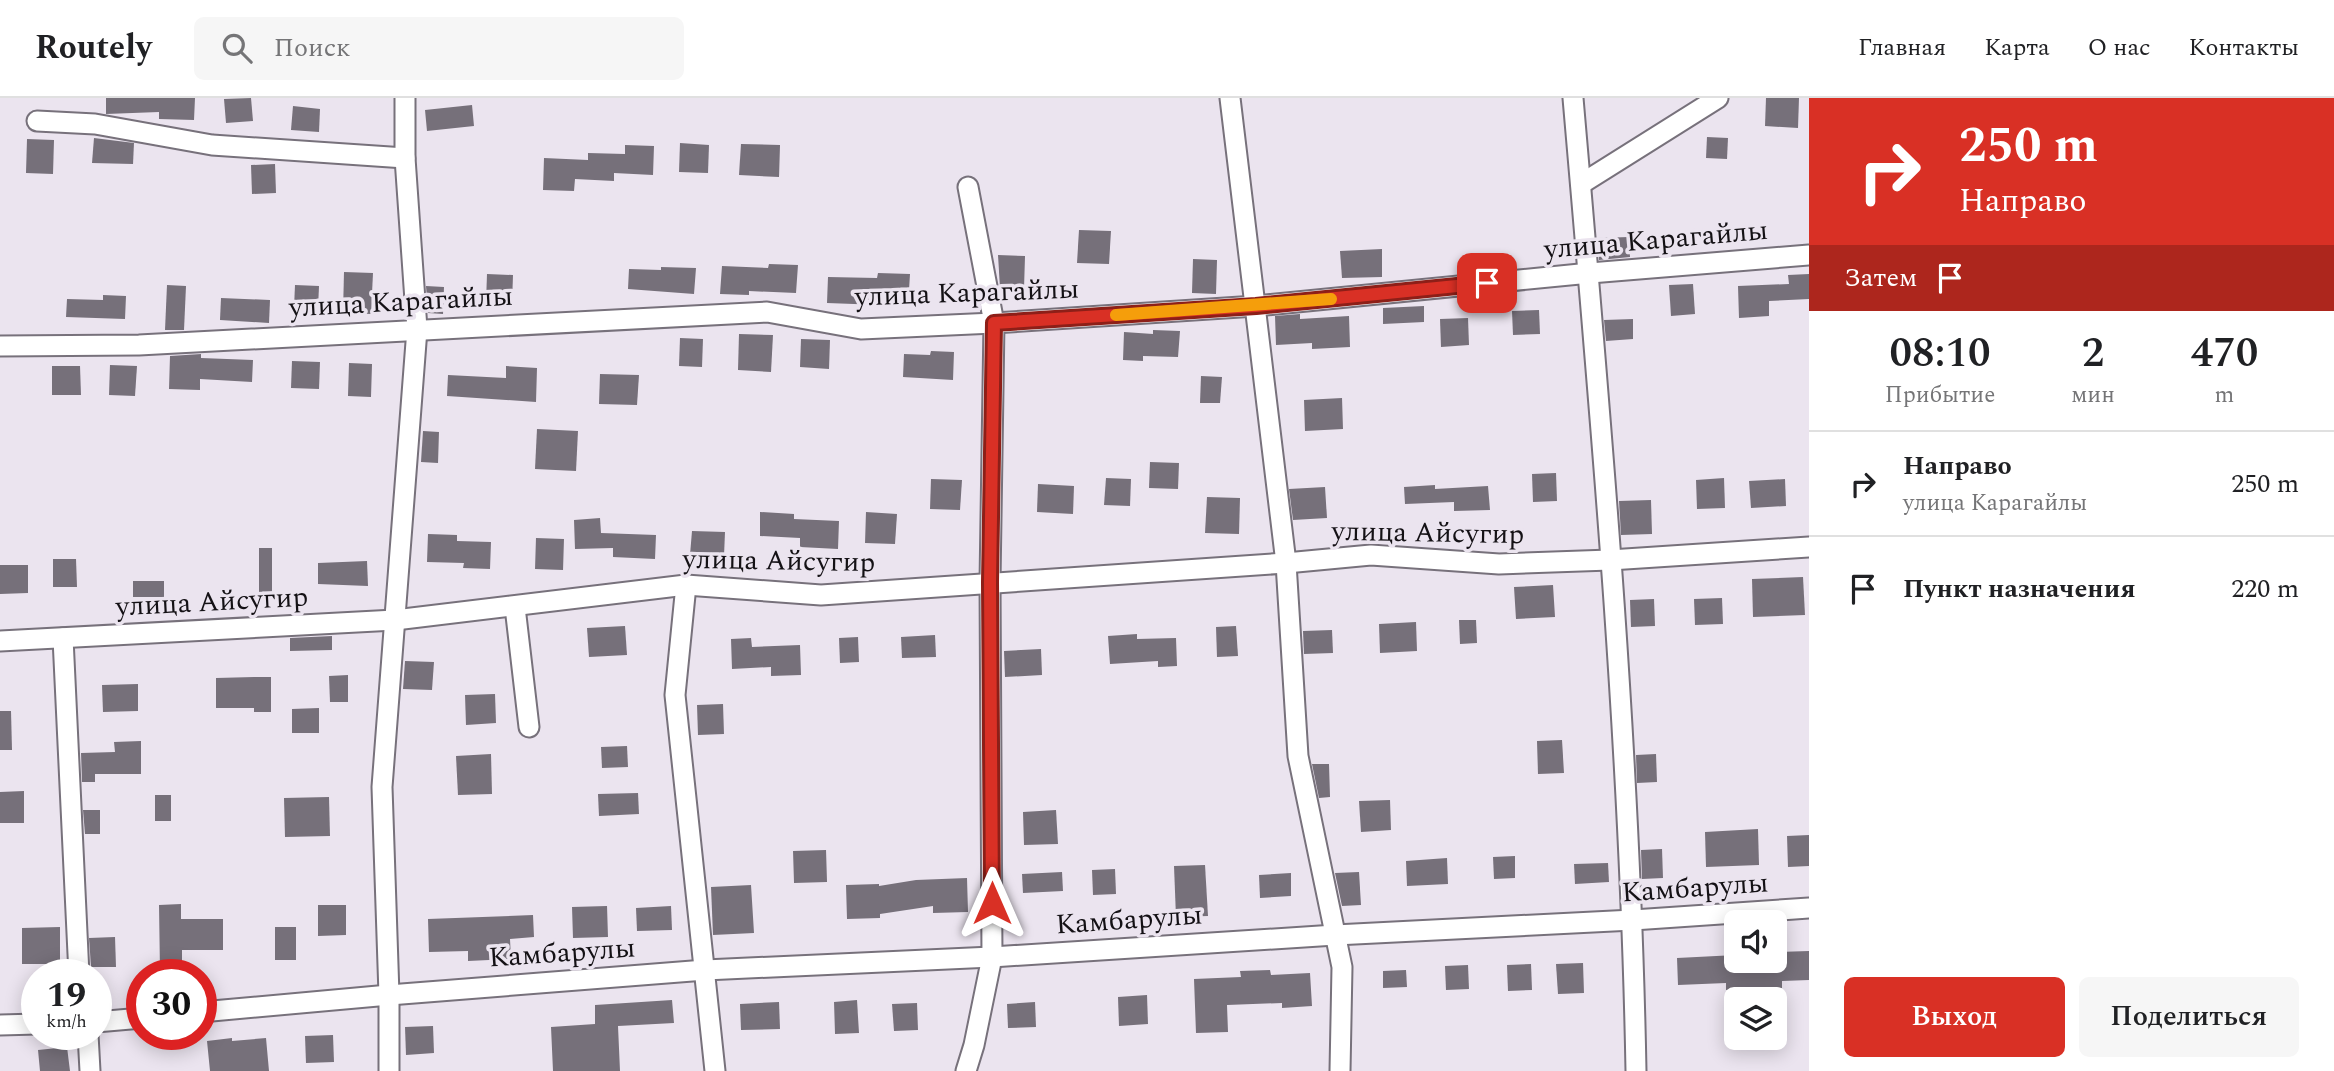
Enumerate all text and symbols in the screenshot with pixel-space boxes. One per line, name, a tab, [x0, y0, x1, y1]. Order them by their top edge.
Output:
search box	[194, 17, 684, 80]
text: Routely	[35, 23, 152, 73]
text: Поиск	[274, 28, 351, 68]
icon: search	[218, 29, 256, 67]
text: Главная	[1858, 30, 1946, 66]
text: Карта	[1984, 30, 2050, 66]
text: О нас	[2088, 30, 2151, 66]
text: Контакты	[2189, 30, 2299, 66]
text: 250 m	[1959, 109, 2098, 184]
icon: right	[1844, 126, 1935, 217]
text: Направо	[1959, 177, 2086, 226]
street label: улица Карагайлы	[1541, 209, 1770, 271]
pin	[1457, 253, 1517, 313]
text: Затем	[1844, 258, 1917, 298]
icon: arrive	[1931, 259, 1969, 297]
icon: arrive	[1468, 264, 1506, 302]
street label: улица Карагайлы	[853, 268, 1080, 318]
street label: улица Карагайлы	[287, 275, 514, 329]
text: 08:10	[1890, 322, 1991, 385]
text: 2	[2082, 322, 2104, 385]
text: 470	[2191, 322, 2258, 385]
text: Прибытие	[1885, 378, 1995, 413]
text: мин	[2071, 378, 2115, 413]
text: m	[2215, 378, 2234, 413]
text: Направо	[1903, 446, 2012, 486]
text: 250 m	[2231, 464, 2299, 504]
icon: right	[1844, 465, 1882, 503]
text: улица Карагайлы	[1903, 486, 2087, 521]
street label: улица Айсугир	[1330, 510, 1525, 556]
street label: улица Айсугир	[681, 538, 876, 584]
text: Пункт назначения	[1903, 569, 2136, 609]
text: 220 m	[2231, 569, 2299, 609]
icon: arrive	[1844, 570, 1882, 608]
street label: улица Айсугир	[114, 575, 309, 629]
street label: Камбарулы	[1620, 861, 1770, 915]
position arrow	[955, 866, 1029, 940]
street label: Камбарулы	[1054, 893, 1204, 947]
map controls	[1724, 910, 1787, 1050]
button: sound	[1724, 910, 1787, 973]
street label: Камбарулы	[487, 926, 637, 980]
speed limit sign: 30	[126, 959, 217, 1050]
text: 19	[47, 969, 86, 1022]
button: Выход	[1844, 977, 2065, 1057]
button: Поделиться	[2079, 977, 2299, 1057]
button: layers	[1724, 987, 1787, 1050]
text: km/h	[46, 1008, 87, 1035]

